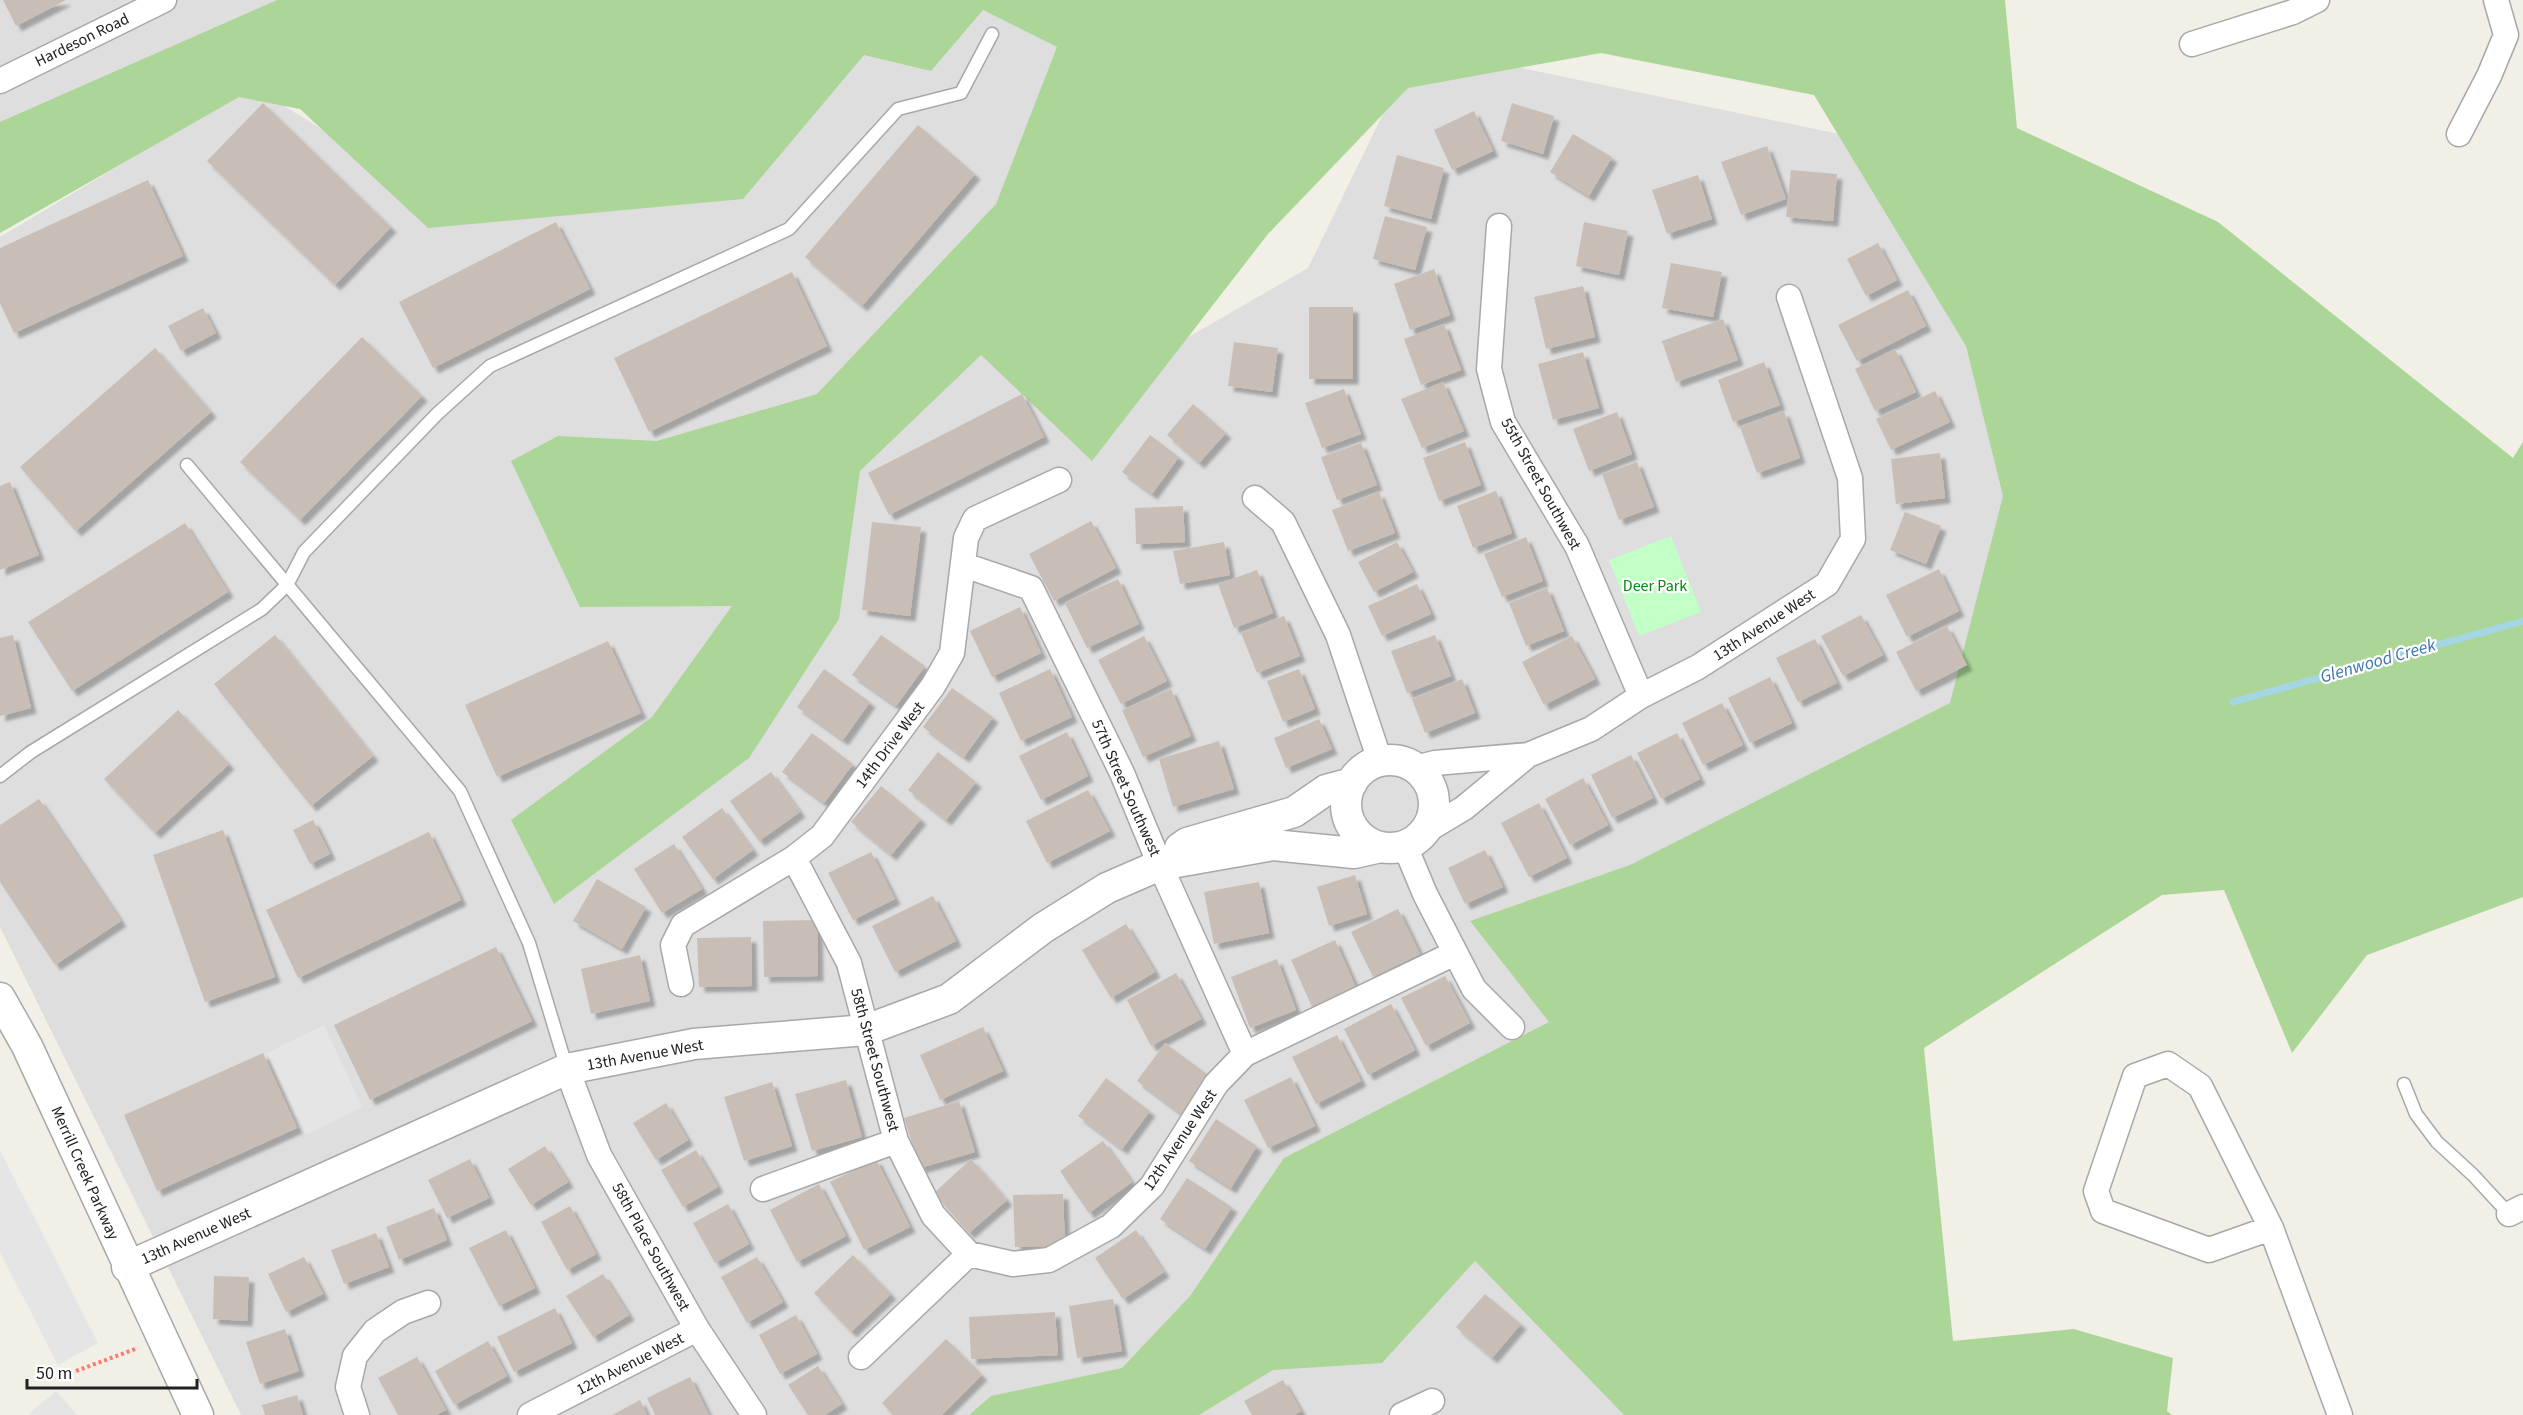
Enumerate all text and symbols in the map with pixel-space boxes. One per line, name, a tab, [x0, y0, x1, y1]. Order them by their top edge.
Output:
street label: Hardeson Road	[31, 8, 133, 72]
street label: 55th Street Southwest	[1496, 414, 1587, 554]
park label: Deer Park	[1623, 575, 1687, 597]
street label: 13th Avenue West	[1709, 583, 1820, 666]
water label: Glenwood Creek	[2317, 632, 2439, 689]
street label: 14th Drive West	[850, 697, 930, 793]
street label: 57th Street Southwest	[1086, 716, 1166, 860]
street label: 58th Street Southwest	[845, 986, 905, 1135]
street label: 13th Avenue West	[585, 1034, 706, 1076]
street label: 12th Avenue West	[1138, 1084, 1222, 1195]
street label: Merrill Creek Parkway	[46, 1103, 125, 1244]
street label: 58th Place Southwest	[607, 1179, 696, 1316]
street label: 13th Avenue West	[138, 1202, 255, 1270]
street label: 12th Avenue West	[572, 1327, 688, 1401]
scale bar	[27, 1352, 196, 1390]
text: 50 m	[36, 1361, 72, 1386]

